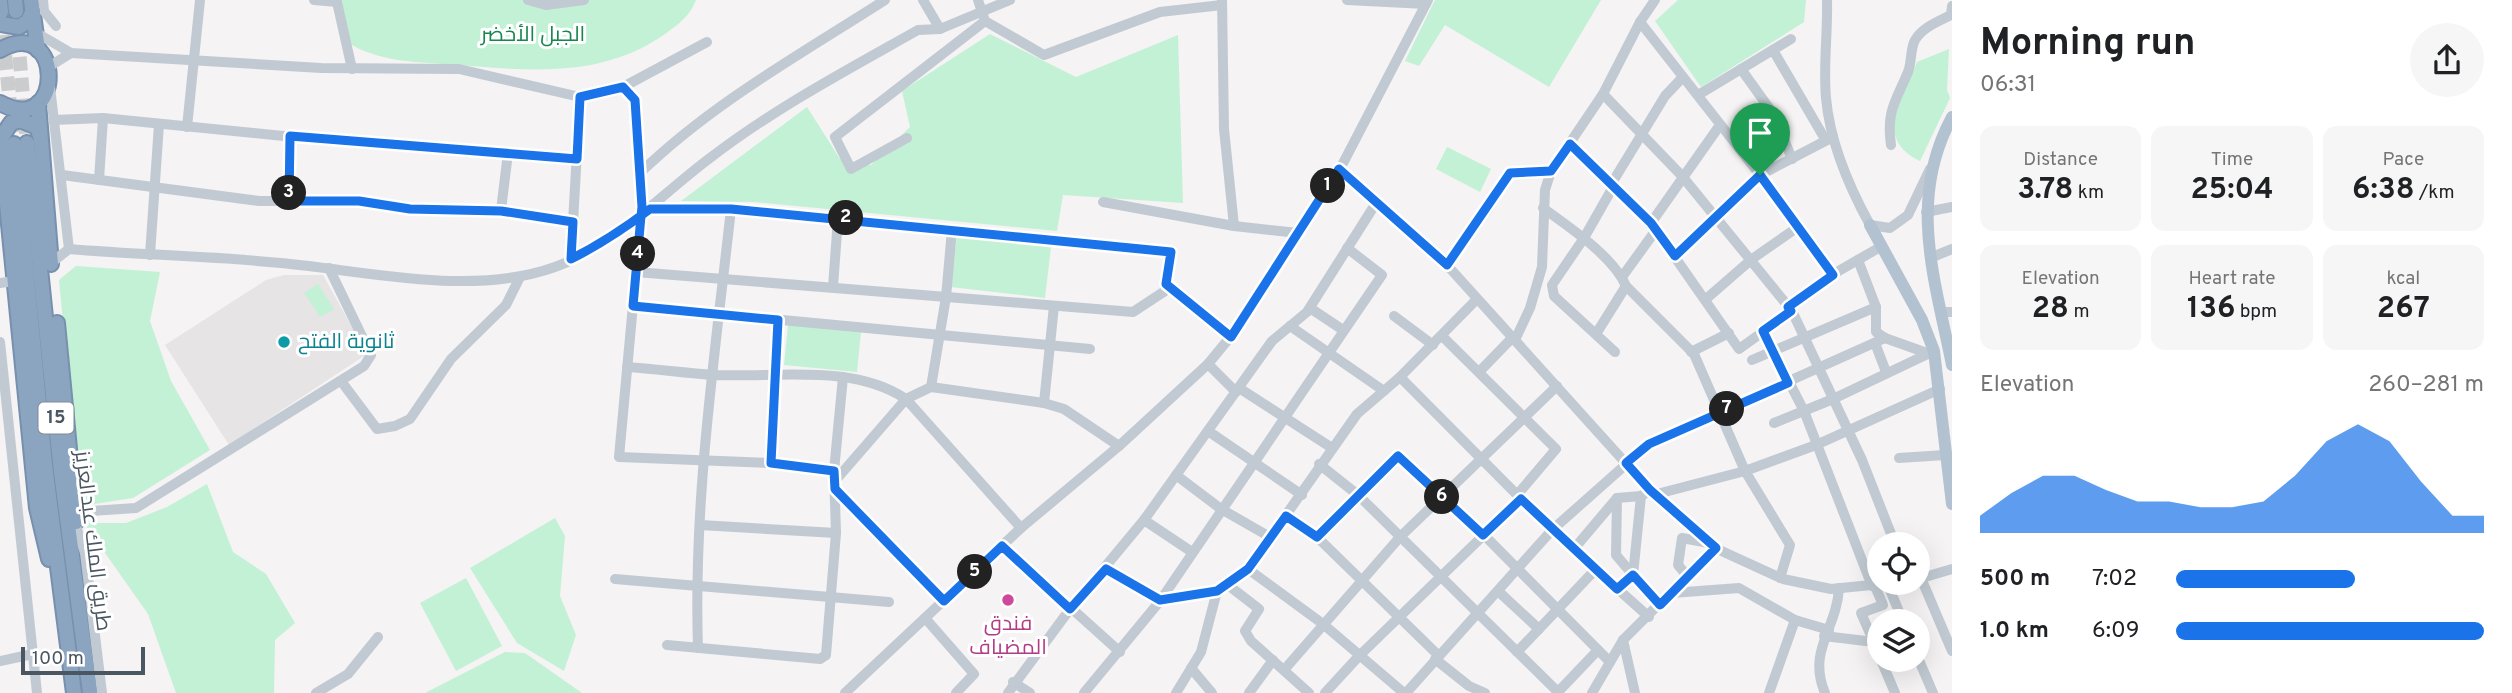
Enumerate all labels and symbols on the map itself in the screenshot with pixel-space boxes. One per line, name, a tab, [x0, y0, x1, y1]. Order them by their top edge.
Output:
park label: الجبل الأخضر	[480, 22, 585, 49]
pin	[1730, 103, 1790, 175]
pin: 1	[1310, 168, 1346, 204]
pin: 3	[272, 176, 306, 210]
pin: 2	[828, 200, 864, 235]
pin: 4	[620, 236, 656, 272]
place label: ثانوية الفتح	[298, 329, 395, 356]
marker: ثانوية الفتح	[276, 334, 292, 350]
pin: 7	[1710, 392, 1744, 426]
road number: 15	[38, 402, 74, 434]
street label: طريق الملك عبدالعزيز	[67, 448, 116, 633]
pin: 6	[1424, 480, 1460, 514]
pin: 5	[958, 554, 992, 590]
marker: فندق المضياف	[1000, 592, 1016, 608]
place label: فندق المضياف	[969, 611, 1047, 662]
scale bar	[21, 644, 145, 676]

